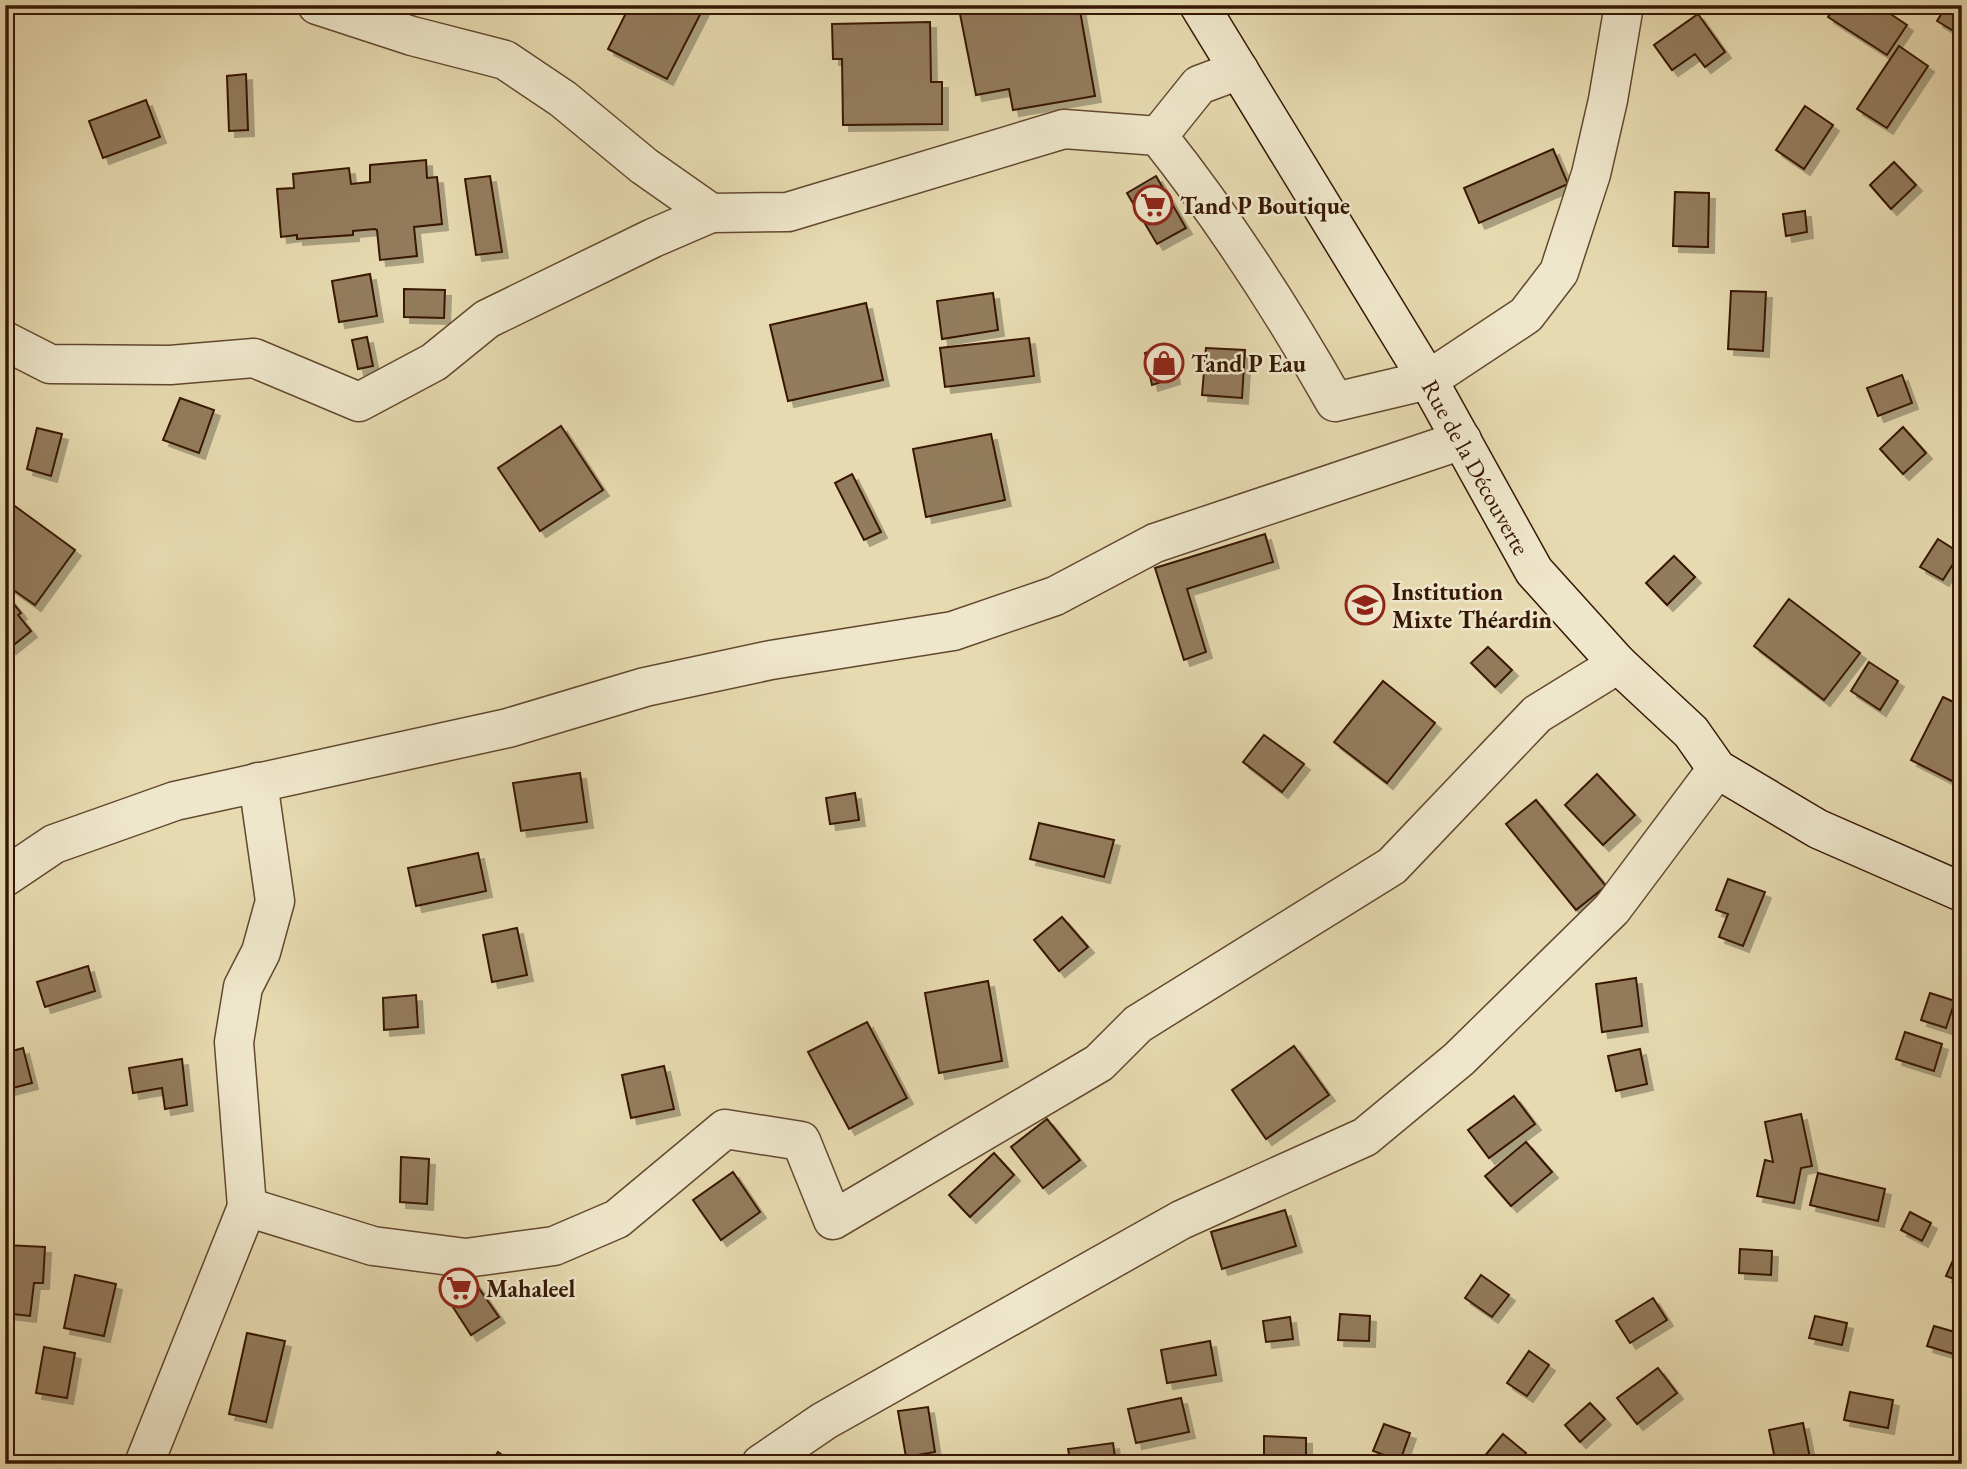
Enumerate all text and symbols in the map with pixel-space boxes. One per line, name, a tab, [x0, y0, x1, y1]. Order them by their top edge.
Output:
supermarket icon: Tand P Boutique	[1132, 184, 1174, 226]
place label: Tand P Boutique	[1180, 190, 1350, 222]
shop icon: Tand P Eau	[1143, 342, 1185, 384]
place label: Tand P Eau	[1191, 348, 1307, 379]
street label: Rue de la Découverte	[1415, 374, 1537, 560]
place label: Institution Mixte Théardin	[1392, 576, 1553, 635]
school or university icon: Institution Mixte Théardin	[1344, 584, 1386, 626]
supermarket icon: Mahaleel	[438, 1267, 480, 1309]
place label: Mahaleel	[486, 1273, 575, 1304]

